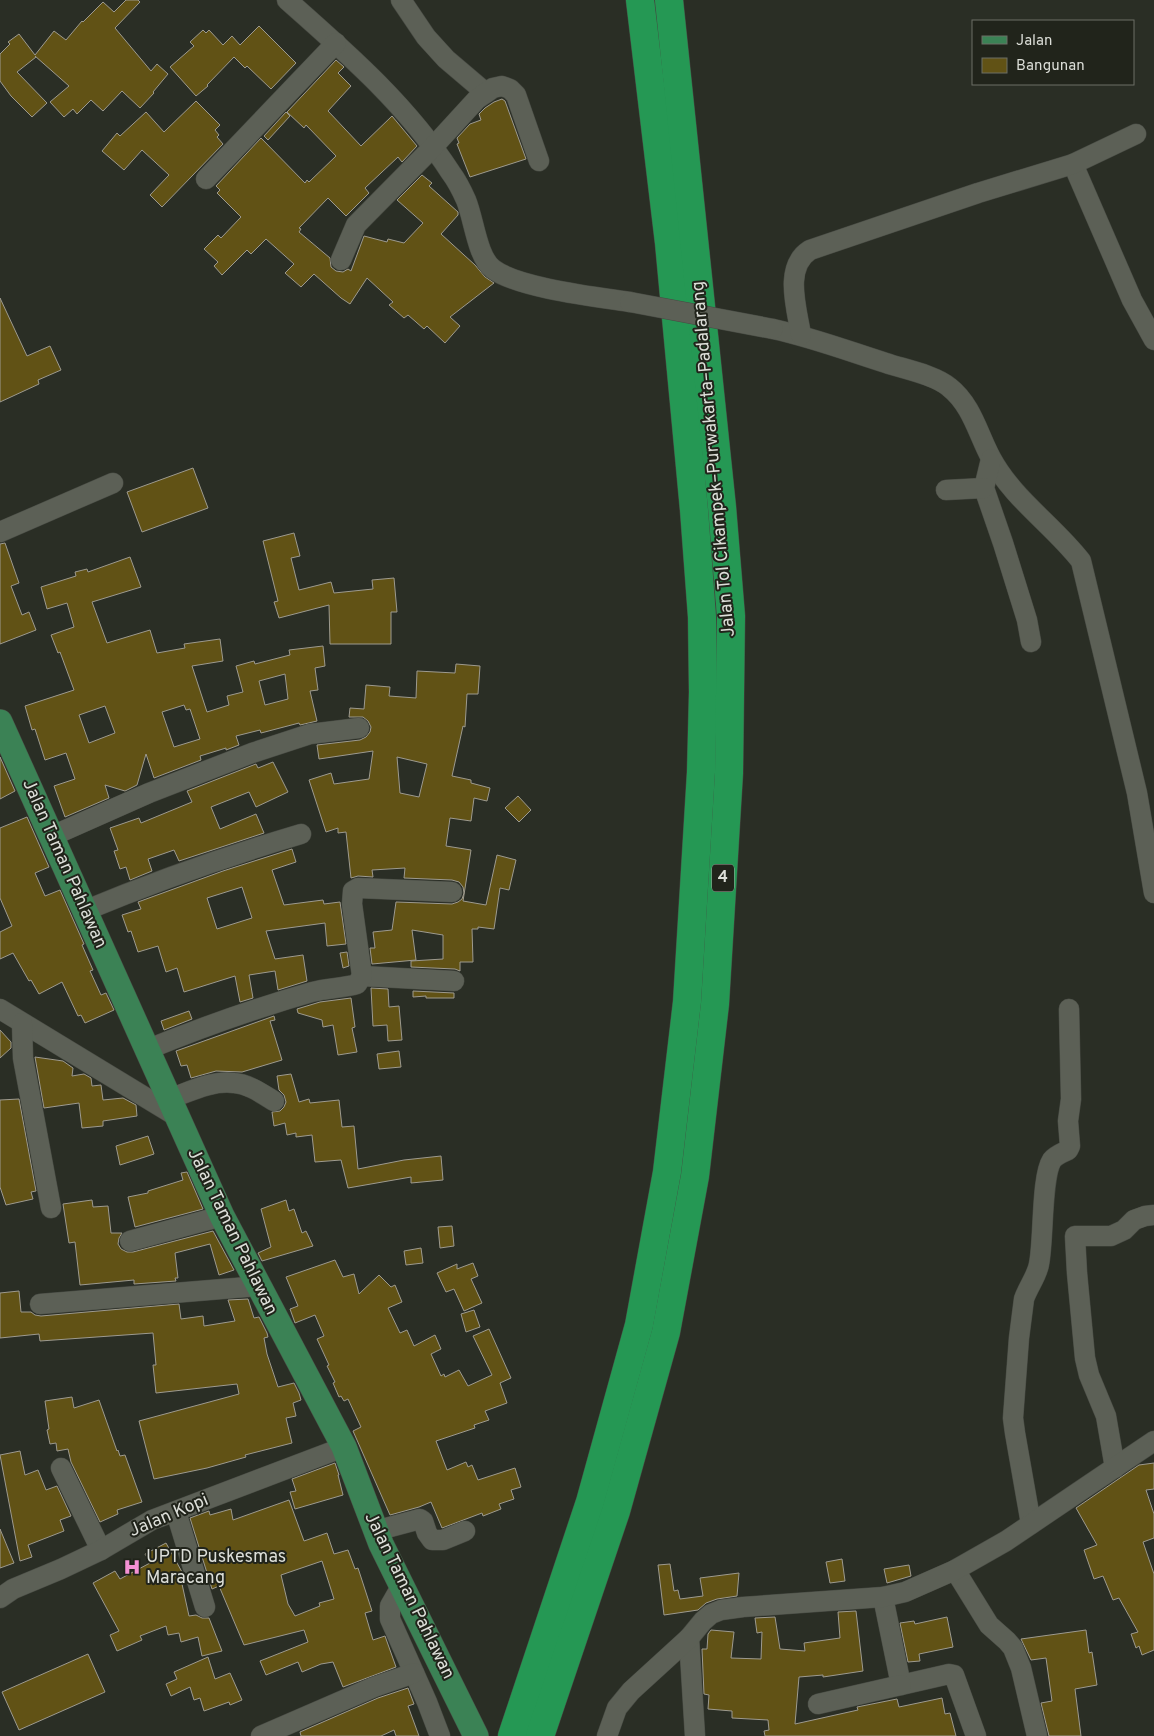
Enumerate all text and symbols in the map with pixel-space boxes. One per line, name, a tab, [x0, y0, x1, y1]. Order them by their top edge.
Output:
legend	[972, 20, 1134, 85]
text: Jalan	[1016, 32, 1053, 51]
text: Bangunan	[1016, 57, 1085, 76]
street label: Jalan Tol Cikampek–Purwakarta–Padalarang	[687, 280, 741, 638]
street label: Jalan Taman Pahlawan	[16, 776, 112, 952]
road number: 4	[712, 864, 734, 891]
street label: Jalan Taman Pahlawan	[182, 1145, 282, 1319]
street label: Jalan Kopi	[126, 1489, 212, 1543]
street label: Jalan Taman Pahlawan	[359, 1509, 459, 1683]
place label: UPTD Puskesmas Maracang	[146, 1546, 286, 1590]
hospital icon: UPTD Puskesmas Maracang	[122, 1557, 142, 1577]

